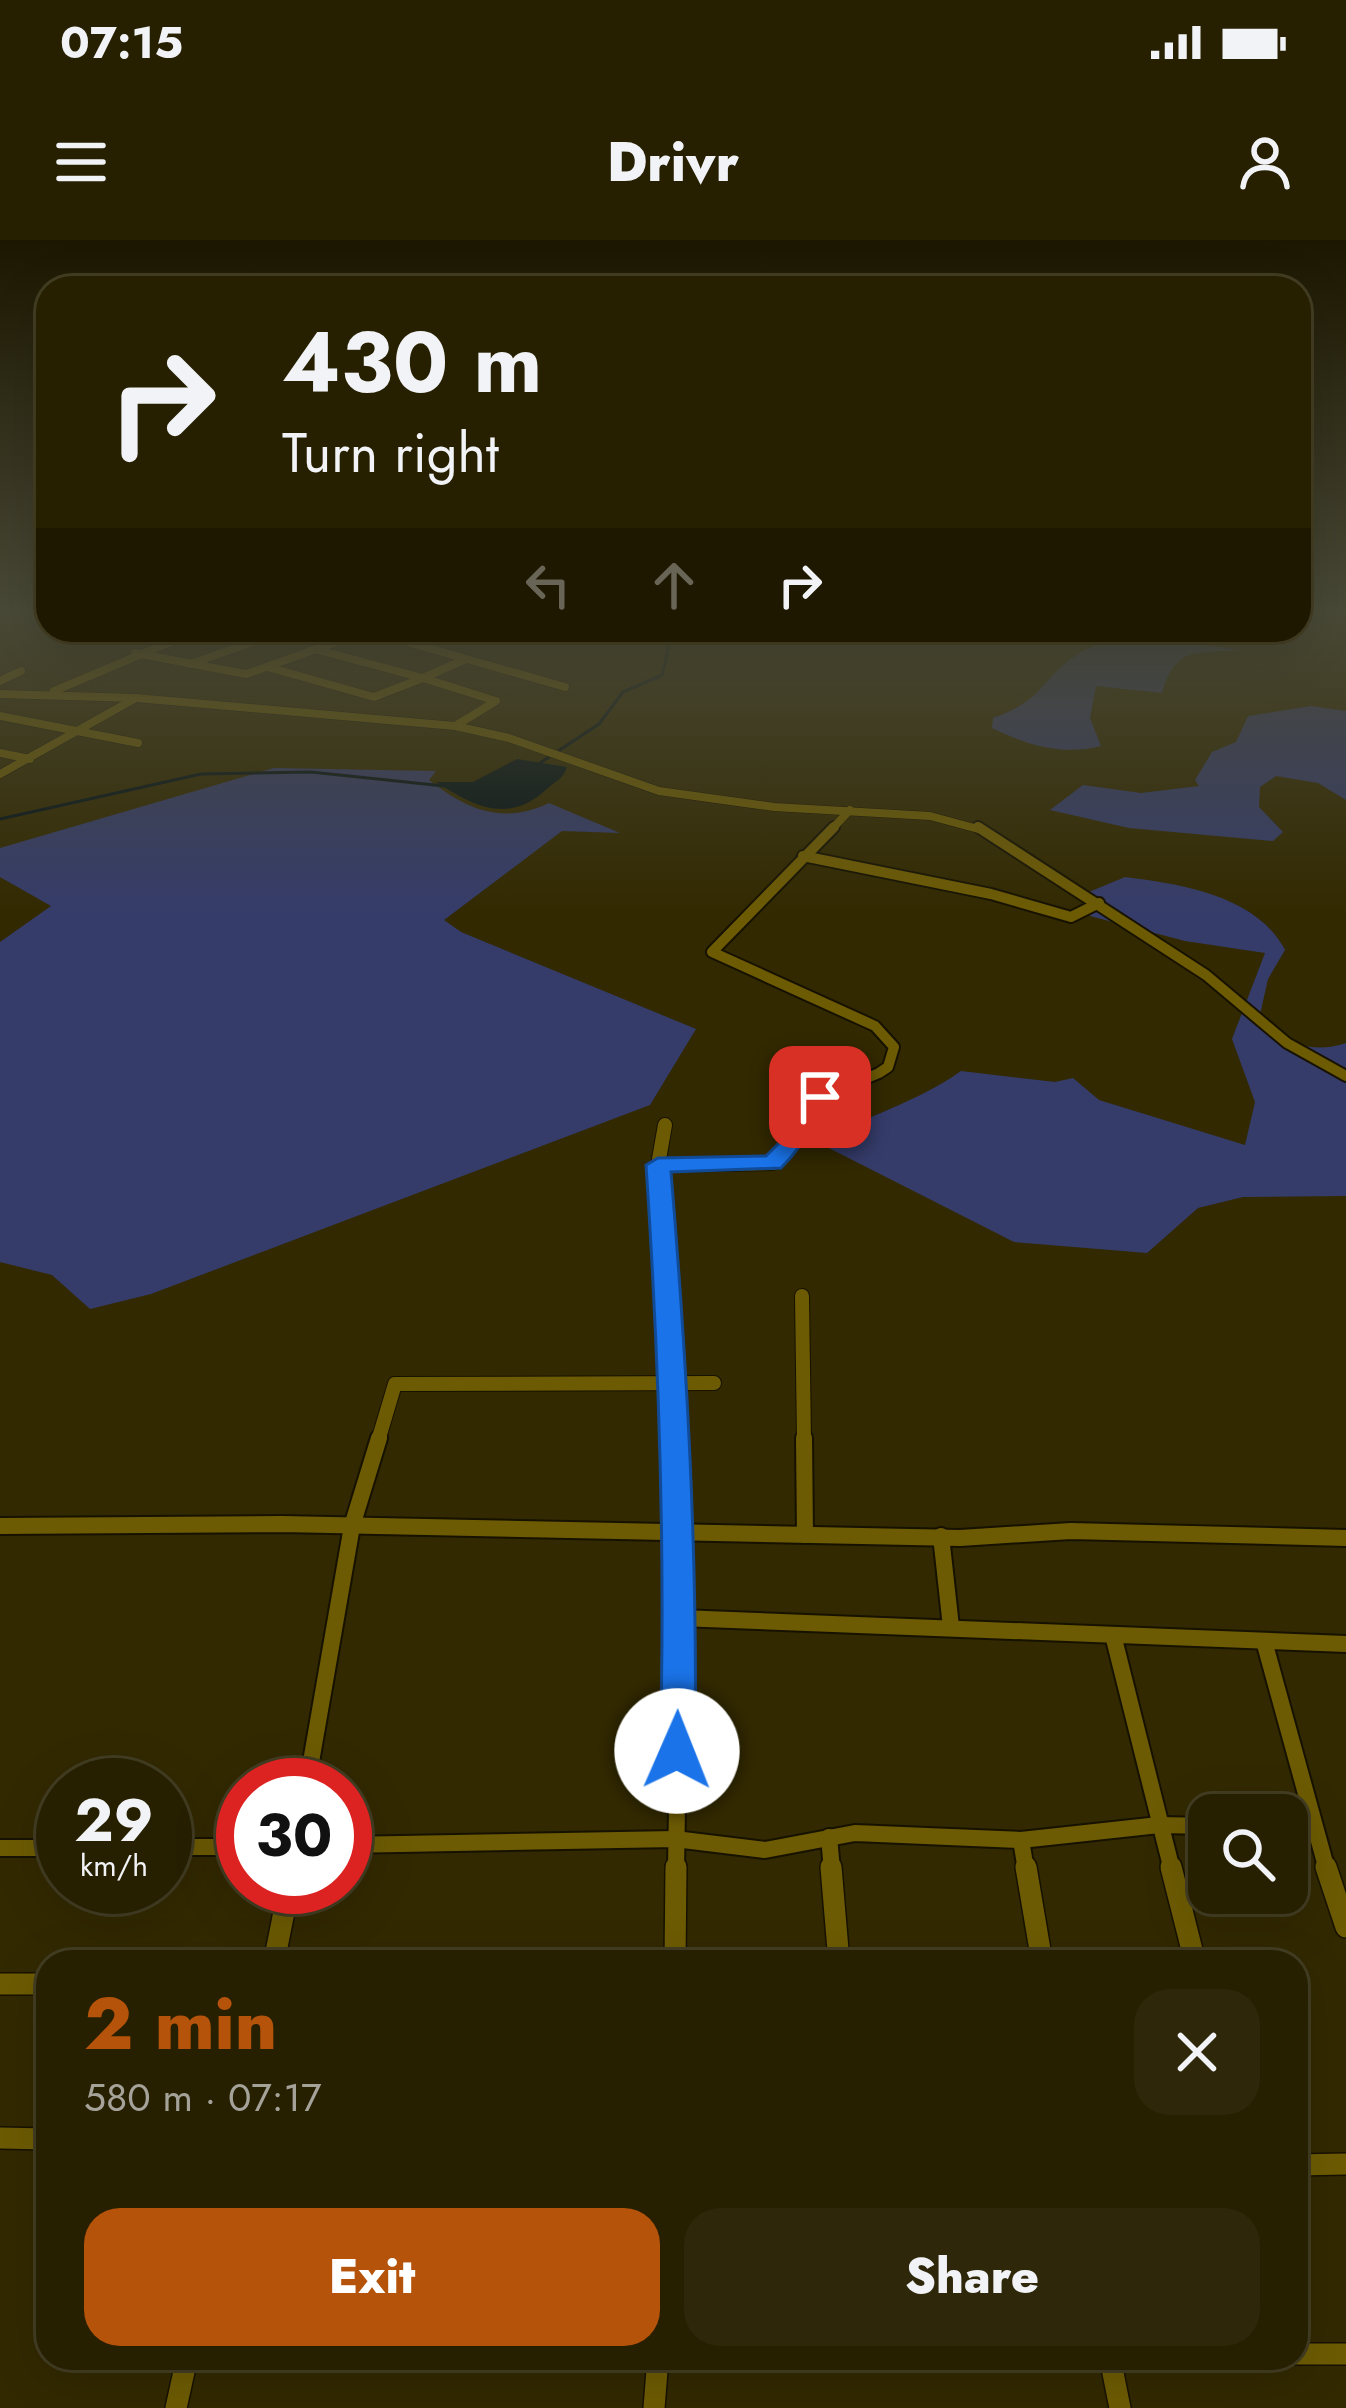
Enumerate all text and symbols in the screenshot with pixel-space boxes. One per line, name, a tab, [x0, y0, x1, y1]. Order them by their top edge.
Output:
text: 07:15	[60, 10, 183, 75]
text: Drivr	[607, 123, 739, 201]
icon: menu	[48, 129, 114, 195]
icon: person	[1232, 129, 1298, 195]
text: 430 m	[282, 302, 542, 424]
icon: right	[84, 324, 240, 480]
text: Turn right	[282, 414, 499, 492]
icon: left	[515, 552, 581, 618]
icon: ahead	[641, 552, 707, 618]
icon: right	[767, 552, 833, 618]
pin	[769, 1046, 871, 1148]
icon: arrive	[787, 1064, 853, 1130]
position arrow	[614, 1688, 740, 1814]
speed limit sign: 30	[216, 1758, 372, 1914]
text: 29	[74, 1777, 154, 1864]
map controls	[1188, 1794, 1308, 1914]
button: search	[1188, 1794, 1308, 1914]
text: km/h	[80, 1844, 148, 1887]
text: 2 min	[84, 1972, 277, 2076]
button: close	[1134, 1989, 1260, 2115]
text: 580 m · 07:17	[84, 2069, 322, 2126]
button: Exit	[84, 2208, 660, 2346]
button: Share	[684, 2208, 1260, 2346]

